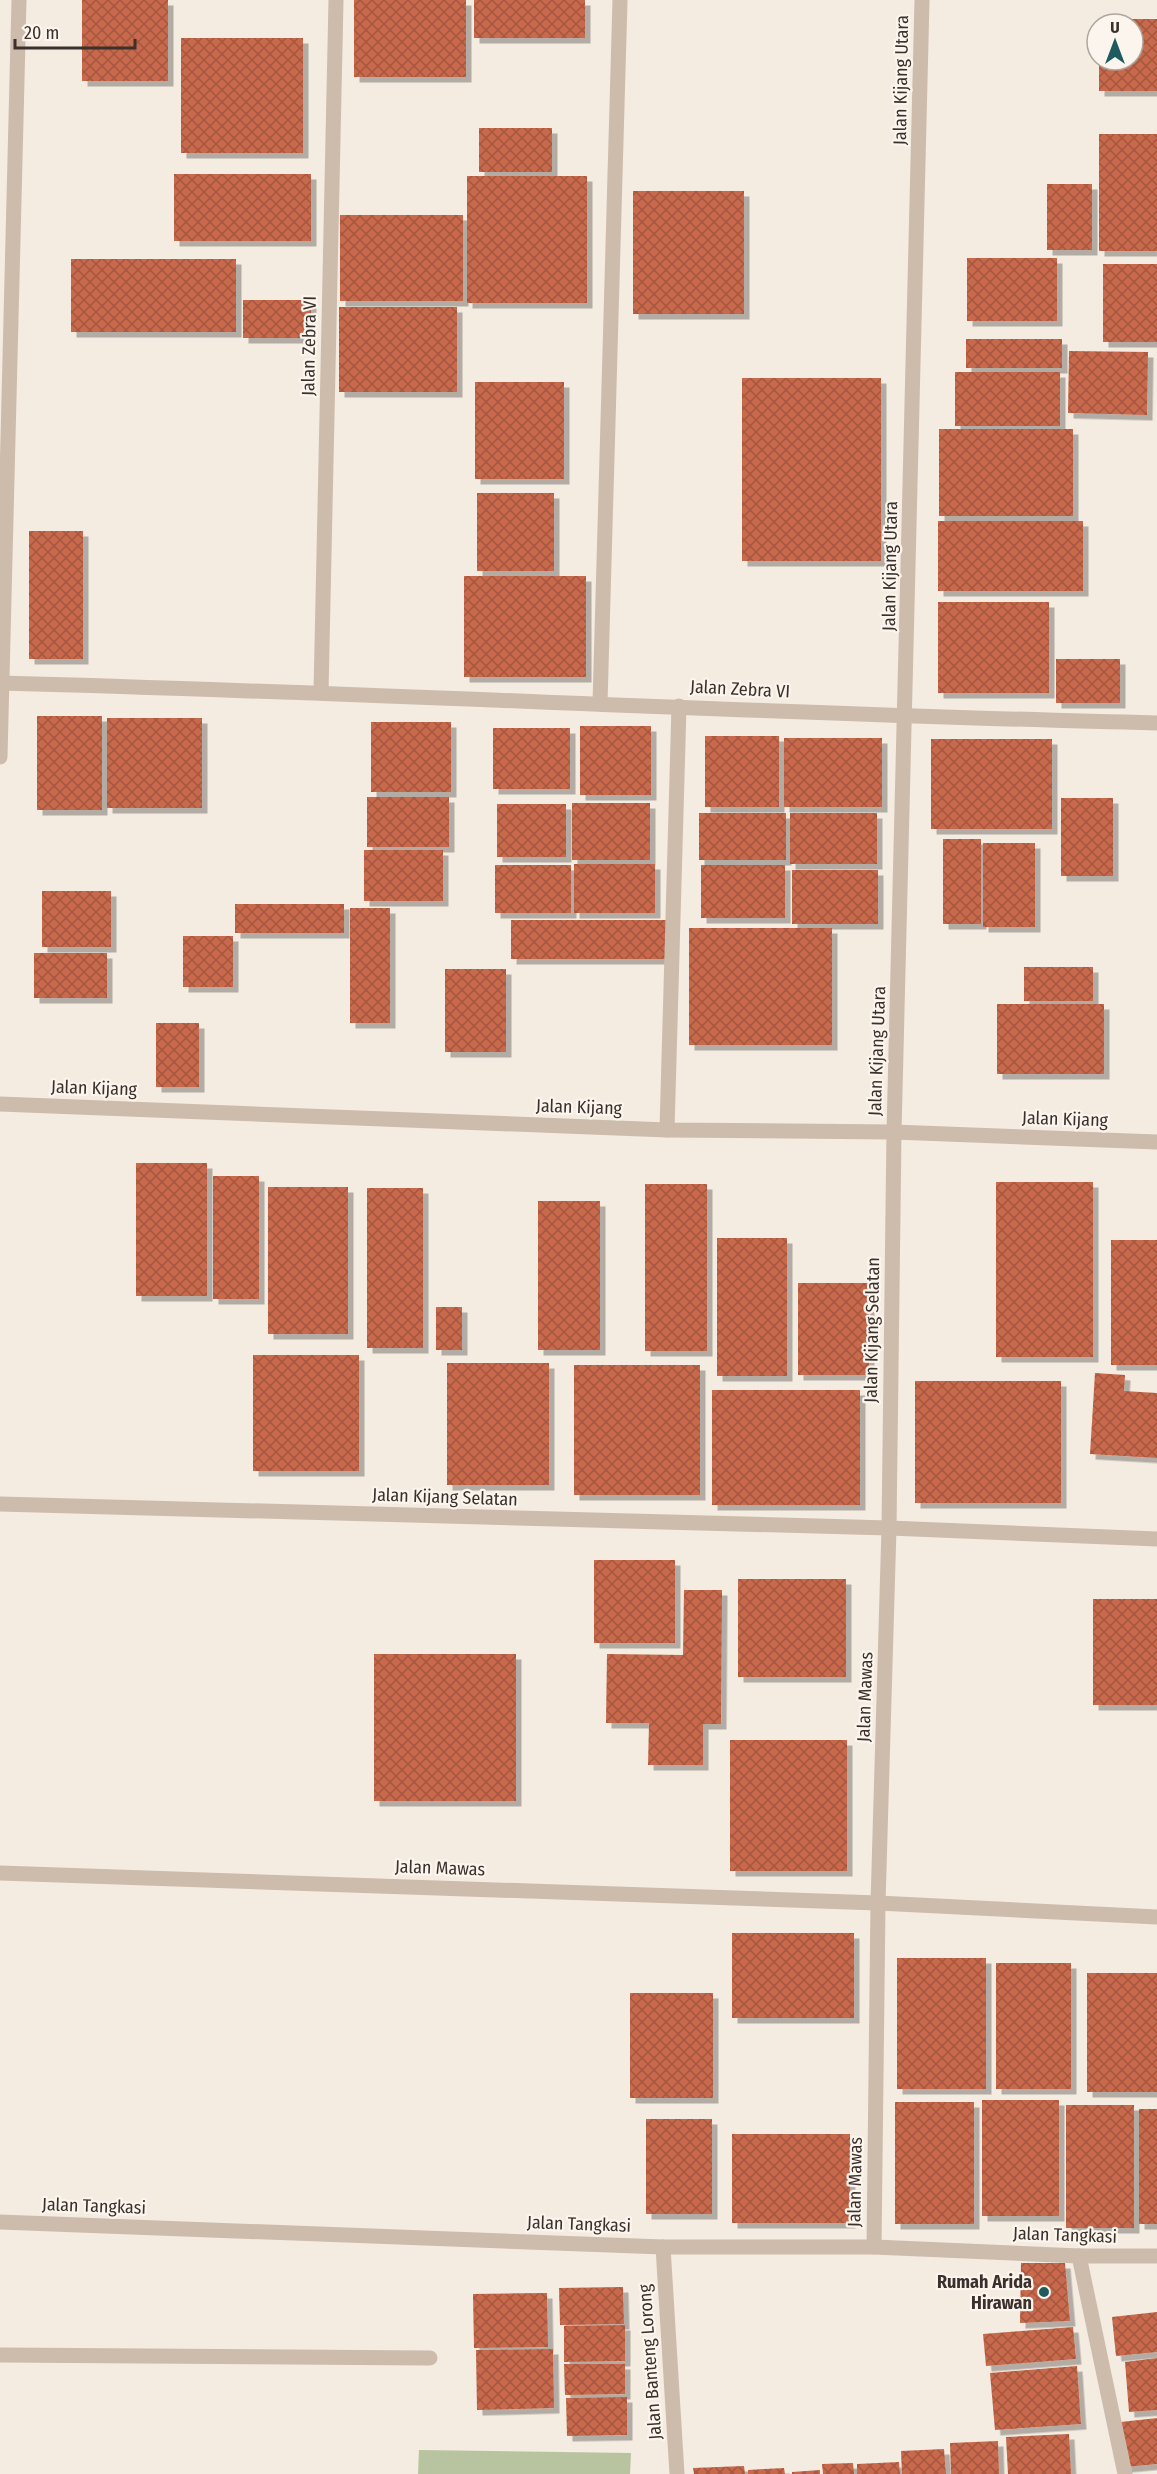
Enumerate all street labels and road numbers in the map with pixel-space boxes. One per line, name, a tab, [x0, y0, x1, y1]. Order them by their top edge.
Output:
street label: Jalan Kijang Utara	[889, 15, 913, 145]
street label: Jalan Zebra VI	[297, 296, 321, 396]
street label: Jalan Kijang Utara	[878, 501, 902, 631]
street label: Jalan Zebra VI	[690, 675, 790, 703]
street label: Jalan Kijang Utara	[864, 985, 890, 1116]
street label: Jalan Kijang	[51, 1076, 138, 1101]
street label: Jalan Kijang	[536, 1095, 623, 1120]
street label: Jalan Kijang	[1022, 1107, 1109, 1132]
street label: Jalan Kijang Selatan	[860, 1257, 884, 1403]
street label: Jalan Kijang Selatan	[372, 1483, 518, 1511]
street label: Jalan Mawas	[852, 1651, 878, 1742]
street label: Jalan Mawas	[395, 1855, 486, 1881]
street label: Jalan Mawas	[843, 2136, 867, 2227]
street label: Jalan Tangkasi	[42, 2193, 146, 2219]
street label: Jalan Tangkasi	[527, 2211, 631, 2237]
street label: Jalan Tangkasi	[1013, 2222, 1117, 2248]
street label: Jalan Banteng Lorong	[634, 2283, 666, 2440]

